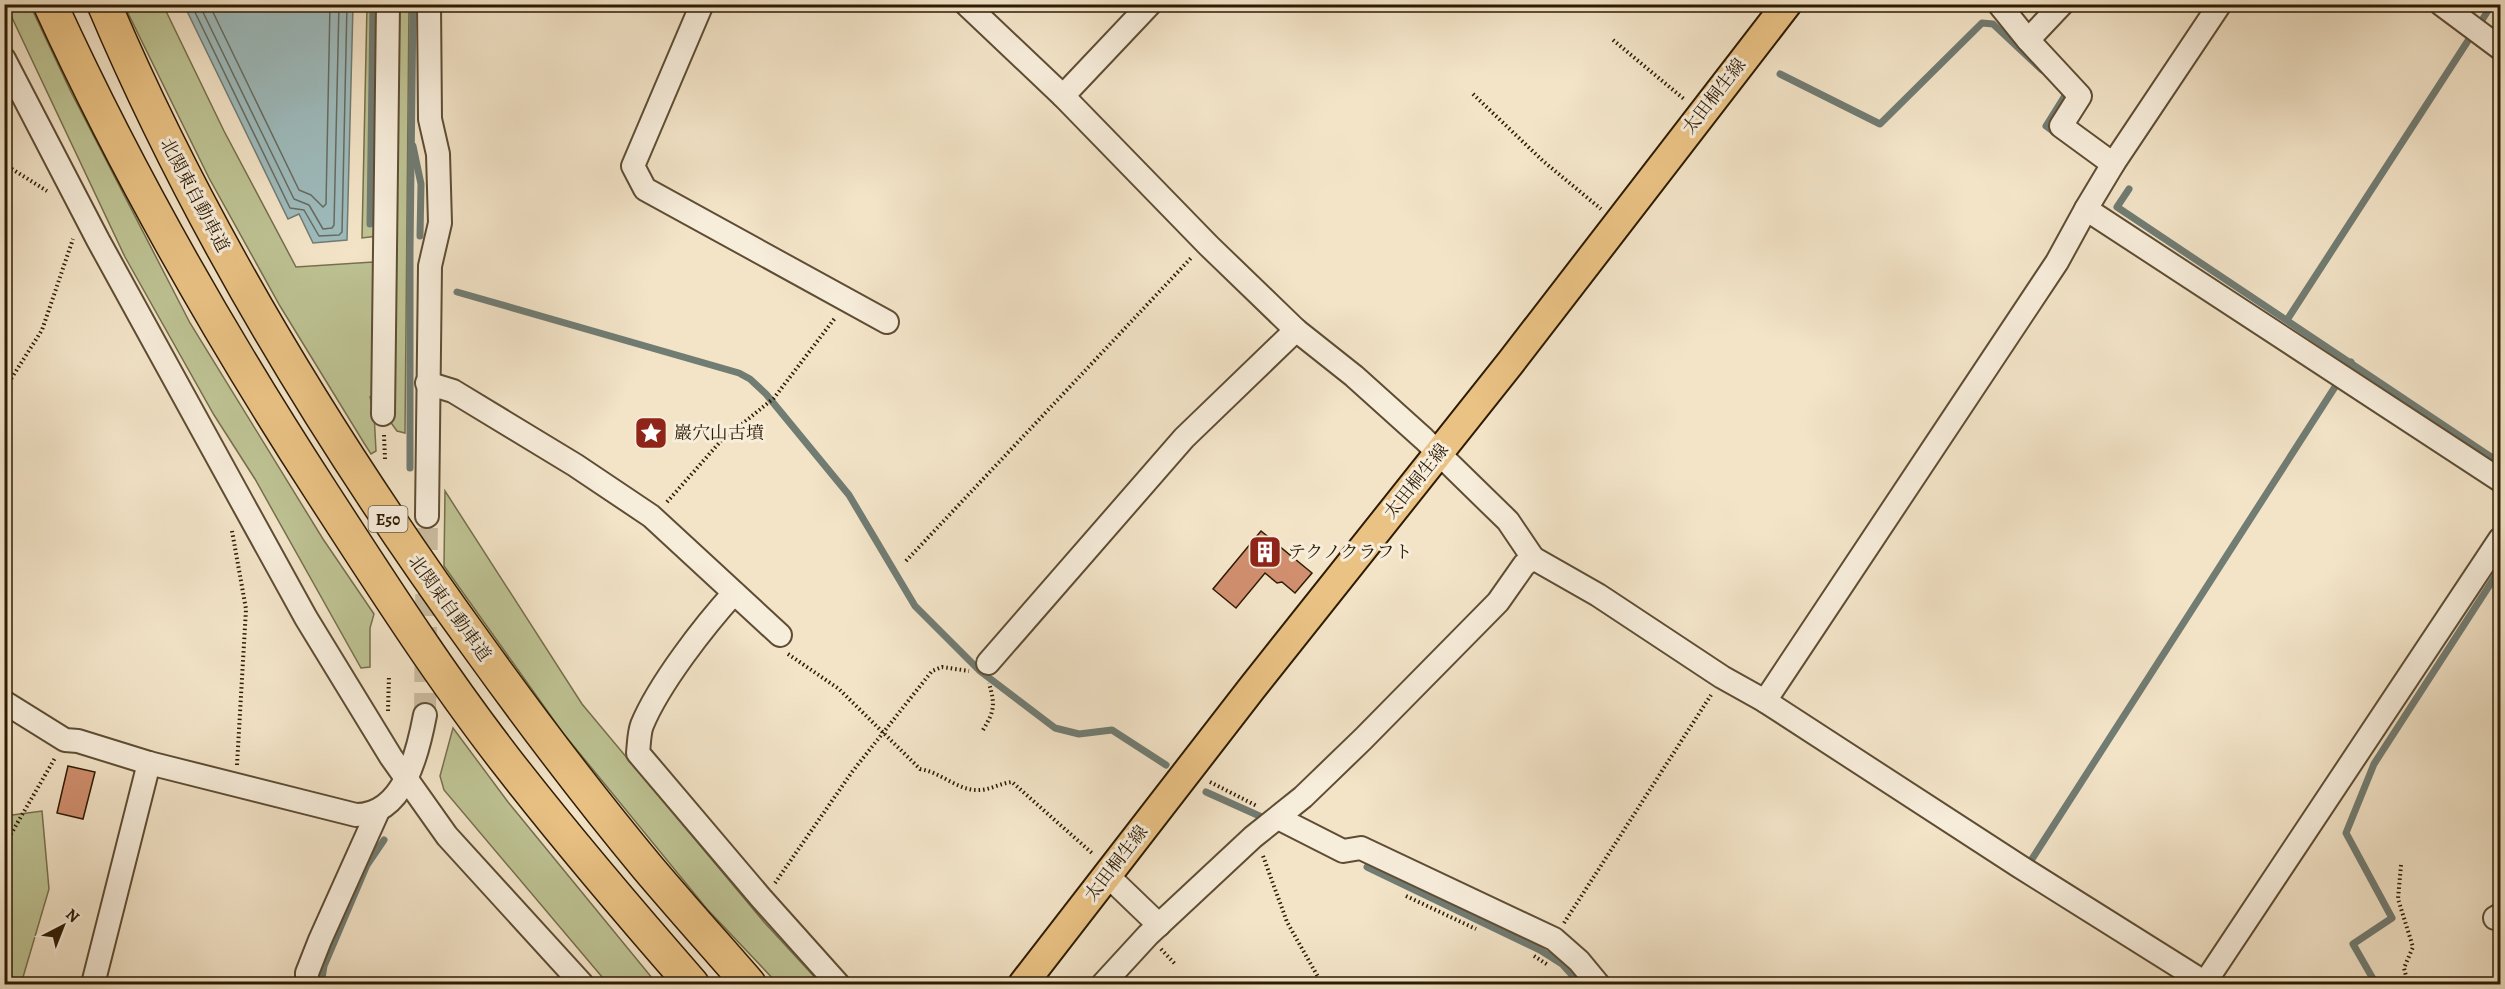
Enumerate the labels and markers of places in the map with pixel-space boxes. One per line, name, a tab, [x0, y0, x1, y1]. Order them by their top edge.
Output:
place icon: 巖穴山古墳	[633, 415, 669, 451]
place label: 巖穴山古墳	[674, 421, 764, 445]
building icon: テクノクラフト	[1247, 534, 1283, 570]
place label: テクノクラフト	[1288, 540, 1412, 564]

